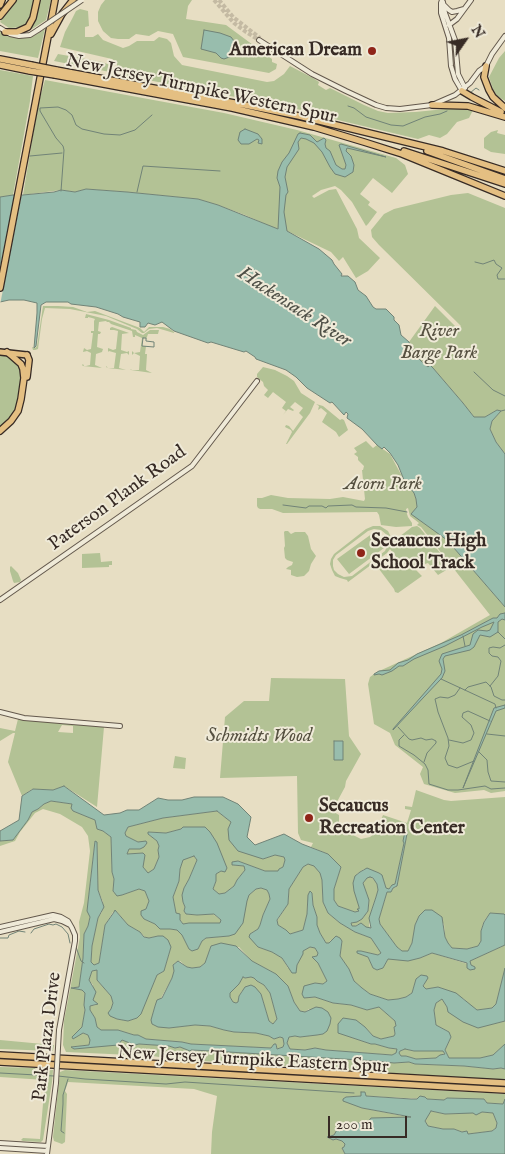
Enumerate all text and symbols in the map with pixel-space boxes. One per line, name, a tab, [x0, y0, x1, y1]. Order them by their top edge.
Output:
north arrow	[440, 15, 490, 65]
text: N	[467, 22, 488, 42]
place label: American Dream	[229, 40, 362, 62]
marker: American Dream	[366, 45, 378, 57]
street label: New Jersey Turnpike Western Spur	[63, 50, 339, 130]
water label: Hackensack River	[233, 262, 355, 354]
park label: River Barge Park	[401, 321, 477, 365]
street label: Paterson Plank Road	[45, 442, 191, 556]
park label: Acorn Park	[344, 474, 422, 496]
place label: Secaucus High School Track	[371, 531, 486, 575]
marker: Secaucus High School Track	[355, 547, 367, 559]
park label: Schmidts Wood	[206, 726, 312, 748]
place label: Secaucus Recreation Center	[319, 796, 465, 840]
marker: Secaucus Recreation Center	[303, 812, 315, 824]
street label: Park Plaza Drive	[29, 971, 67, 1103]
street label: New Jersey Turnpike Eastern Spur	[117, 1043, 389, 1079]
scale bar	[330, 1106, 409, 1138]
text: 200 m	[336, 1115, 373, 1134]

